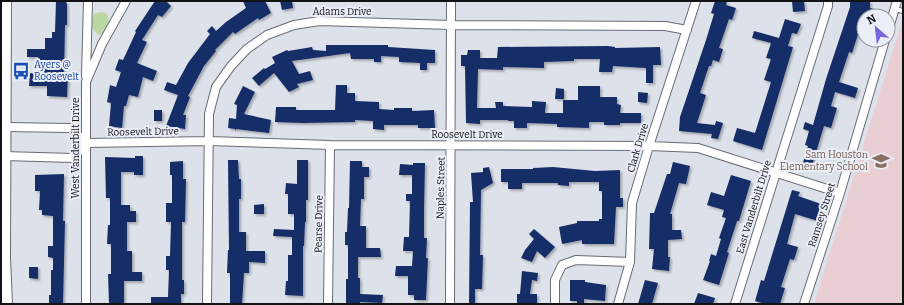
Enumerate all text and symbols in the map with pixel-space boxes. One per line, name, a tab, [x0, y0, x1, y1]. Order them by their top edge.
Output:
street label: Adams Drive	[312, 6, 372, 18]
north arrow	[856, 8, 896, 48]
text: N	[865, 12, 879, 27]
place label: Ayers @ Roosevelt	[34, 59, 79, 83]
bus stop icon: Ayers @ Roosevelt	[11, 61, 31, 81]
street label: West Vanderbilt Drive	[70, 98, 82, 198]
street label: Clark Drive	[625, 122, 651, 174]
street label: Roosevelt Drive	[107, 125, 179, 139]
street label: Roosevelt Drive	[431, 129, 503, 141]
place label: Sam Houston Elementary School	[780, 149, 869, 173]
school or university icon: Sam Houston Elementary School	[871, 151, 891, 171]
street label: Naples Street	[434, 156, 448, 219]
street label: East Vanderbilt Drive	[734, 159, 774, 255]
street label: Ramsey Street	[806, 181, 838, 249]
street label: Pearse Drive	[312, 195, 326, 253]

